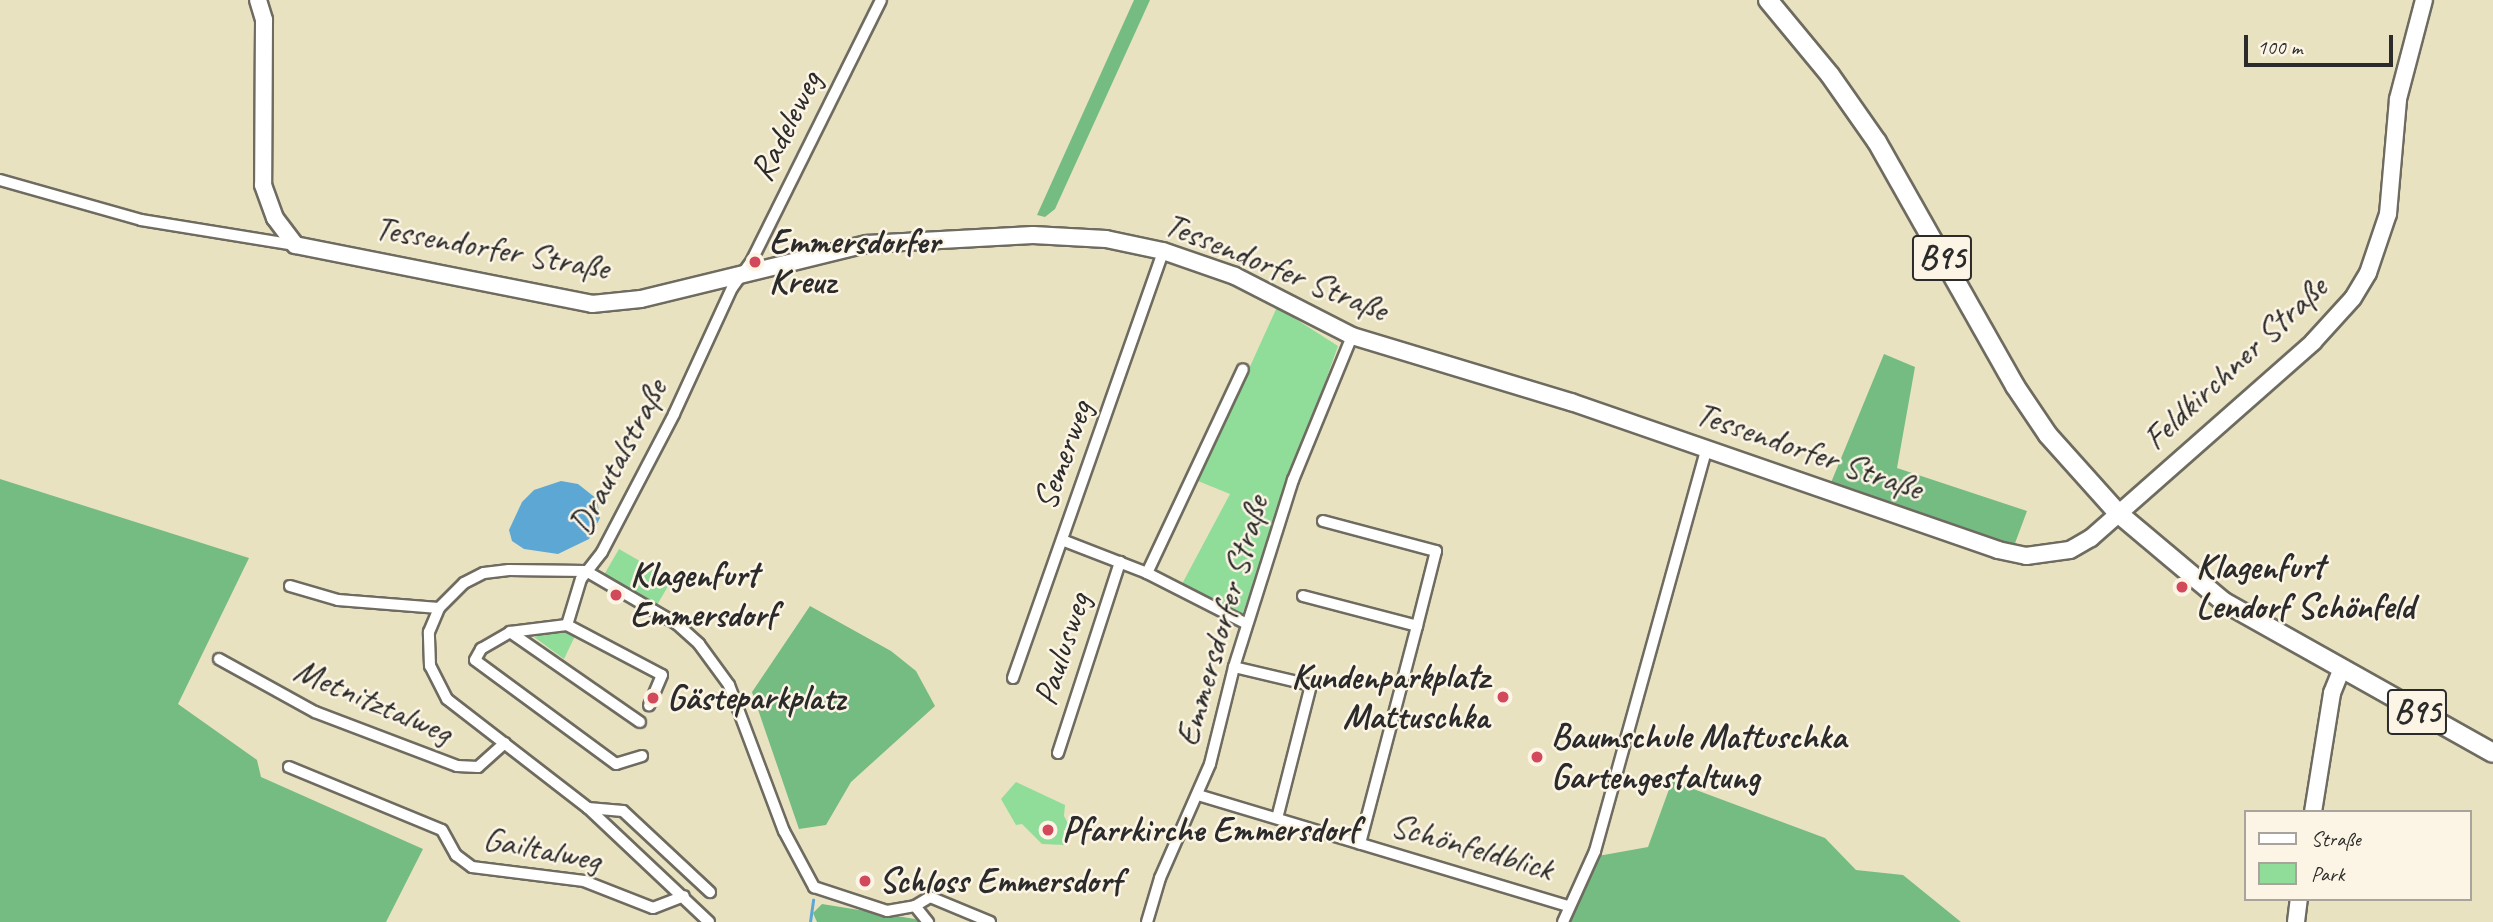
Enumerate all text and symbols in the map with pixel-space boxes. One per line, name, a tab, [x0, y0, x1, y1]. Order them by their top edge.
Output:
scale bar	[2248, 21, 2397, 65]
text: 100 m	[2257, 34, 2302, 60]
street label: Radeleweg	[740, 64, 832, 188]
street label: Tessendorfer Straße	[1157, 203, 1395, 331]
street label: Tessendorfer Straße	[371, 207, 613, 289]
place label: Emmersdorfer Kreuz	[769, 221, 940, 303]
road number: B95	[1910, 228, 1974, 288]
marker: Emmersdorfer Kreuz	[747, 254, 763, 270]
street label: Feldkirchner Straße	[2134, 267, 2336, 459]
street label: Drautalstraße	[560, 372, 676, 542]
street label: Tessendorfer Straße	[1689, 392, 1929, 510]
street label: Semerweg	[1024, 395, 1102, 515]
street label: Emmersdorfer Straße	[1166, 491, 1278, 751]
place label: Klagenfurt Lendorf Schönfeld	[2196, 546, 2413, 628]
place label: Klagenfurt Emmersdorf	[630, 554, 776, 636]
marker: Klagenfurt Lendorf Schönfeld	[2174, 579, 2190, 595]
marker: Klagenfurt Emmersdorf	[608, 587, 624, 603]
street label: Paulusweg	[1024, 587, 1100, 711]
street label: Metnitztalweg	[288, 649, 458, 753]
place label: Kundenparkplatz Mattuschka	[1291, 656, 1489, 738]
place label: Gästeparkplatz	[667, 677, 845, 719]
road number: B95	[2386, 682, 2448, 741]
marker: Kundenparkplatz Mattuschka	[1495, 689, 1511, 705]
marker: Gästeparkplatz	[645, 690, 661, 706]
place label: Baumschule Mattuschka Gartengestaltung	[1551, 716, 1845, 798]
marker: Baumschule Mattuschka Gartengestaltung	[1529, 749, 1545, 765]
street label: Schönfeldblick	[1386, 804, 1558, 890]
place label: Pfarrkirche Emmersdorf	[1062, 809, 1359, 851]
legend	[2244, 810, 2472, 901]
street label: Gailtalweg	[480, 817, 604, 881]
marker: Pfarrkirche Emmersdorf	[1040, 822, 1056, 838]
text: Straße	[2311, 826, 2361, 852]
place label: Schloss Emmersdorf	[879, 860, 1123, 902]
text: Park	[2311, 861, 2344, 887]
marker: Schloss Emmersdorf	[857, 873, 873, 889]

